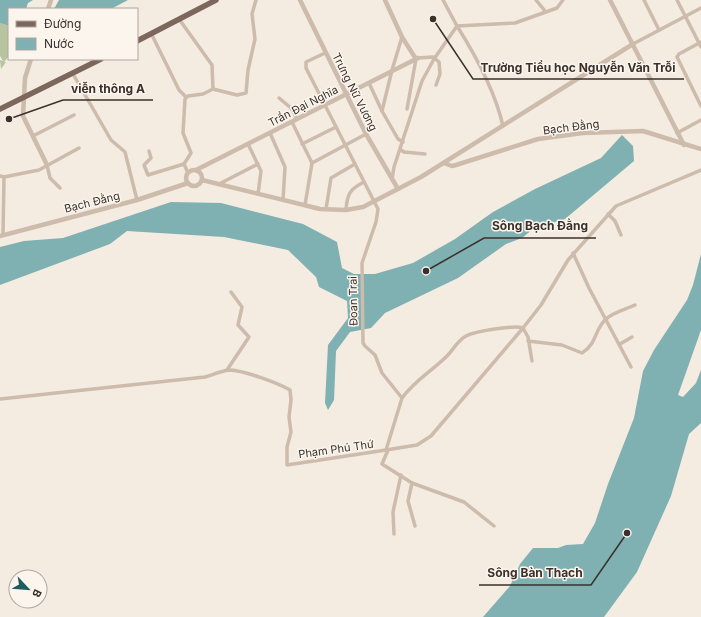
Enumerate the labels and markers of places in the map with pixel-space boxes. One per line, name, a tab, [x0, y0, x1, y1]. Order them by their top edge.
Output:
callout: Trường Tiểu học Nguyễn Văn Trỗi	[473, 55, 684, 79]
callout: viễn thông A	[63, 76, 153, 100]
callout: Sông Bạch Đằng	[484, 214, 596, 238]
callout: Sông Bàn Thạch	[479, 561, 591, 585]

